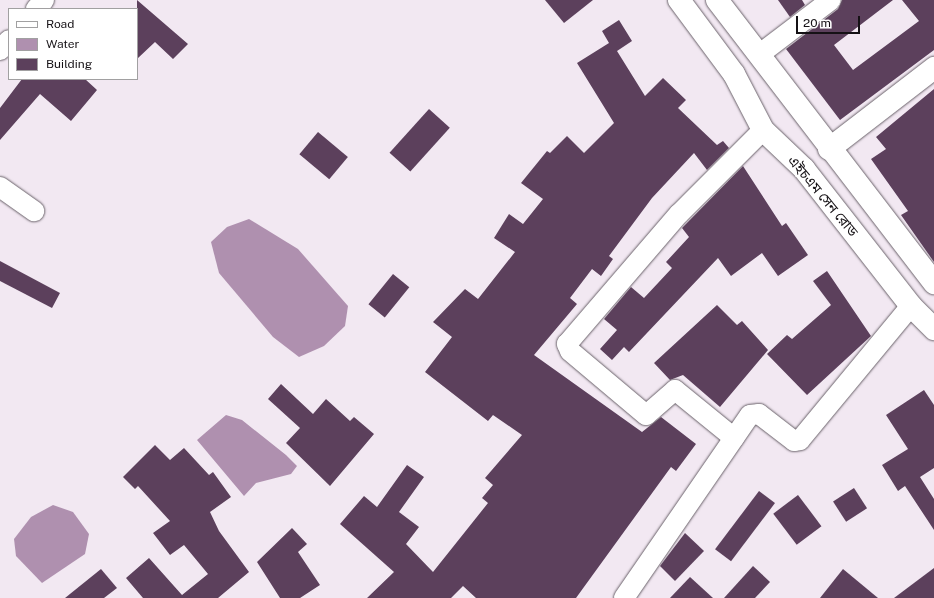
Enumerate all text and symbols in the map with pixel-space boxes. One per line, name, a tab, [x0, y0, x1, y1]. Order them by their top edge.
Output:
legend	[8, 8, 138, 80]
scale bar	[798, 8, 862, 34]
text: 20 m	[803, 16, 831, 30]
text: Road	[46, 17, 74, 31]
text: Water	[46, 37, 79, 51]
text: Building	[46, 57, 92, 71]
street label: এইচএম সেন রোড	[784, 152, 862, 240]

